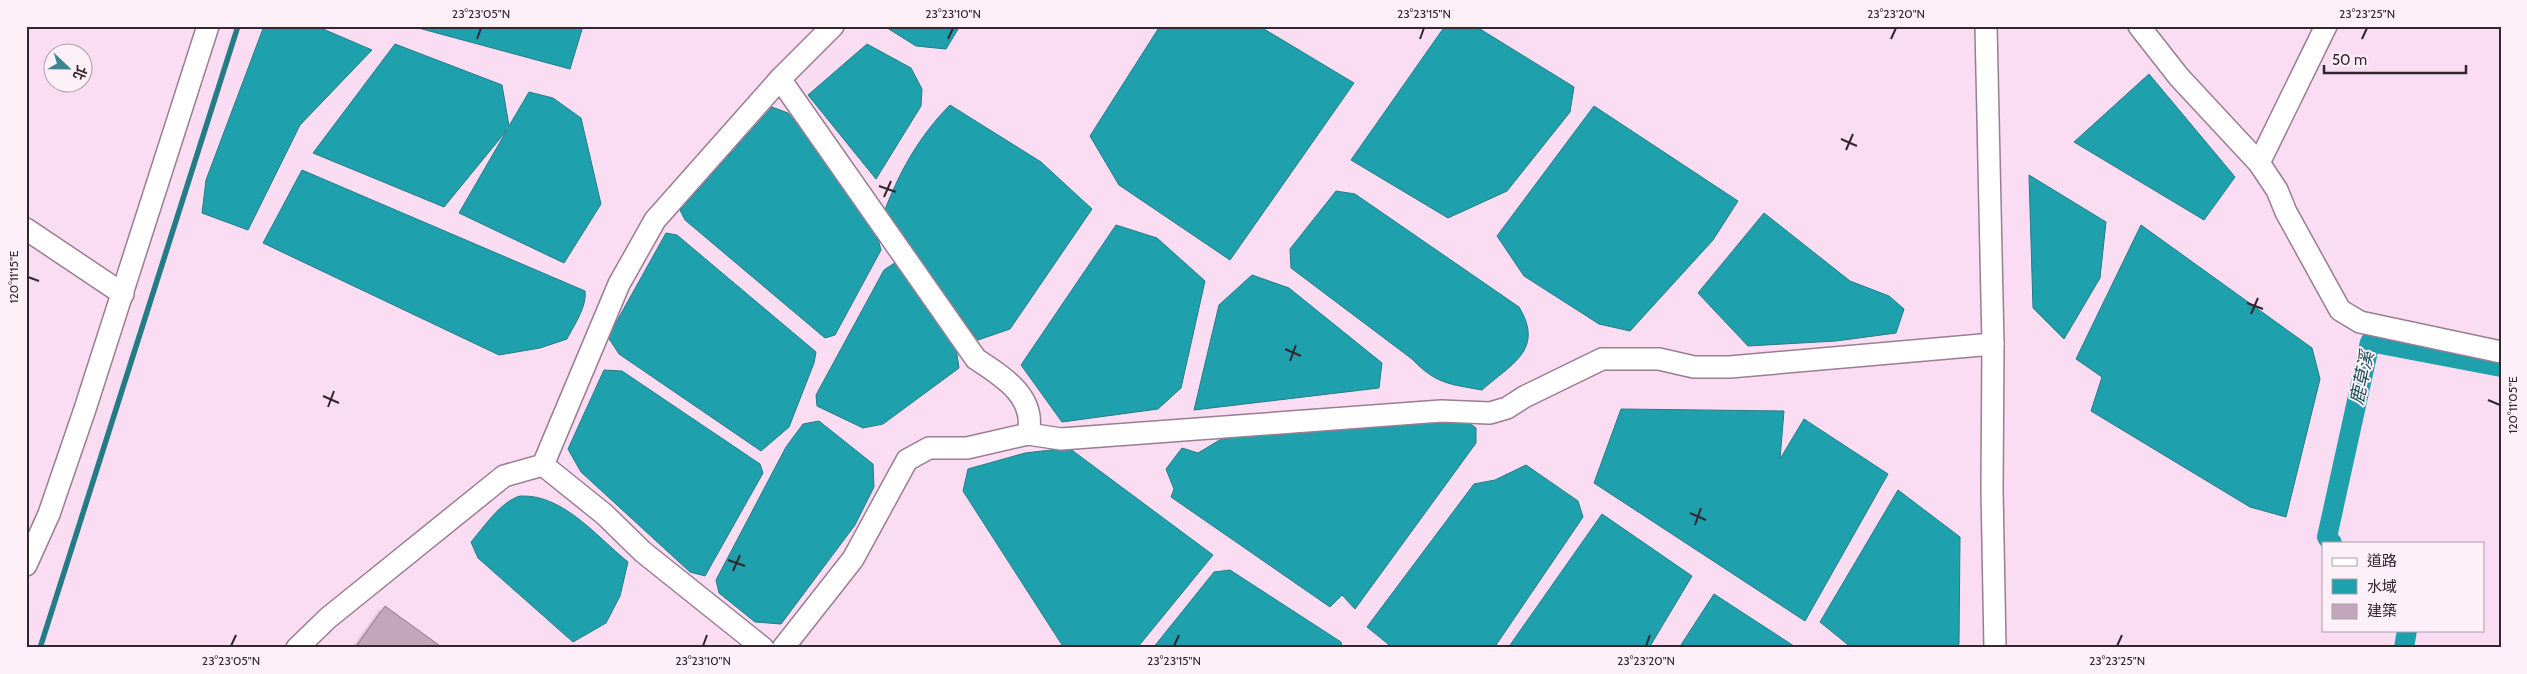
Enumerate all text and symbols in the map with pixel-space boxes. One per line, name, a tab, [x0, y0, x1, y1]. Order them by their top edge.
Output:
text: 23°23'05"N	[452, 6, 510, 21]
text: 23°23'10"N	[925, 6, 981, 21]
text: 23°23'15"N	[1397, 6, 1451, 21]
text: 23°23'20"N	[1867, 6, 1925, 21]
text: 23°23'25"N	[2339, 6, 2395, 21]
north arrow	[42, 42, 92, 92]
scale bar	[2324, 42, 2467, 74]
text: 50 m	[2332, 51, 2367, 69]
text: 北	[69, 63, 91, 83]
text: 120°11'15"E	[6, 250, 21, 303]
water label: 鹿草溪	[2346, 346, 2379, 407]
text: 120°11'05"E	[2505, 376, 2520, 434]
legend	[2322, 542, 2484, 632]
text: 道路	[2367, 552, 2397, 570]
text: 水域	[2367, 578, 2397, 596]
text: 建築	[2367, 602, 2397, 620]
text: 23°23'05"N	[202, 653, 260, 668]
text: 23°23'10"N	[675, 653, 731, 668]
text: 23°23'15"N	[1147, 653, 1201, 668]
text: 23°23'20"N	[1617, 653, 1675, 668]
text: 23°23'25"N	[2089, 653, 2145, 668]

